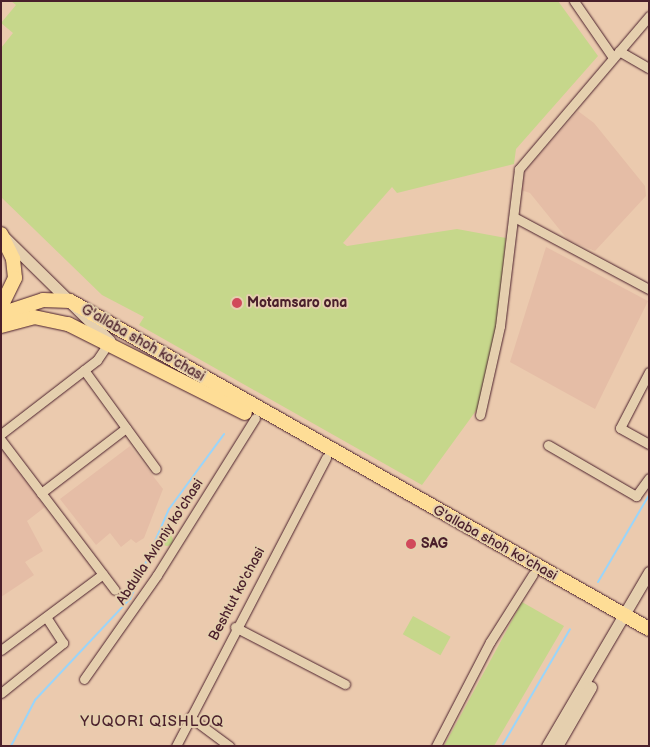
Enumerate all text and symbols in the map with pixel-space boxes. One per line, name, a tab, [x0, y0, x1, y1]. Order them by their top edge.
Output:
place label: Motamsaro ona	[247, 295, 347, 311]
marker: Motamsaro ona	[231, 297, 243, 309]
street label: G'allaba shoh ko'chasi	[78, 301, 208, 385]
street label: Abdulla Avloniy ko'chasi	[113, 475, 207, 609]
street label: G'allaba shoh ko'chasi	[430, 502, 560, 584]
place label: SAG	[421, 536, 448, 552]
marker: SAG	[405, 538, 417, 550]
street label: Beshtut ko'chasi	[205, 544, 269, 644]
district label: YUQORI QISHLOQ	[78, 713, 226, 731]

